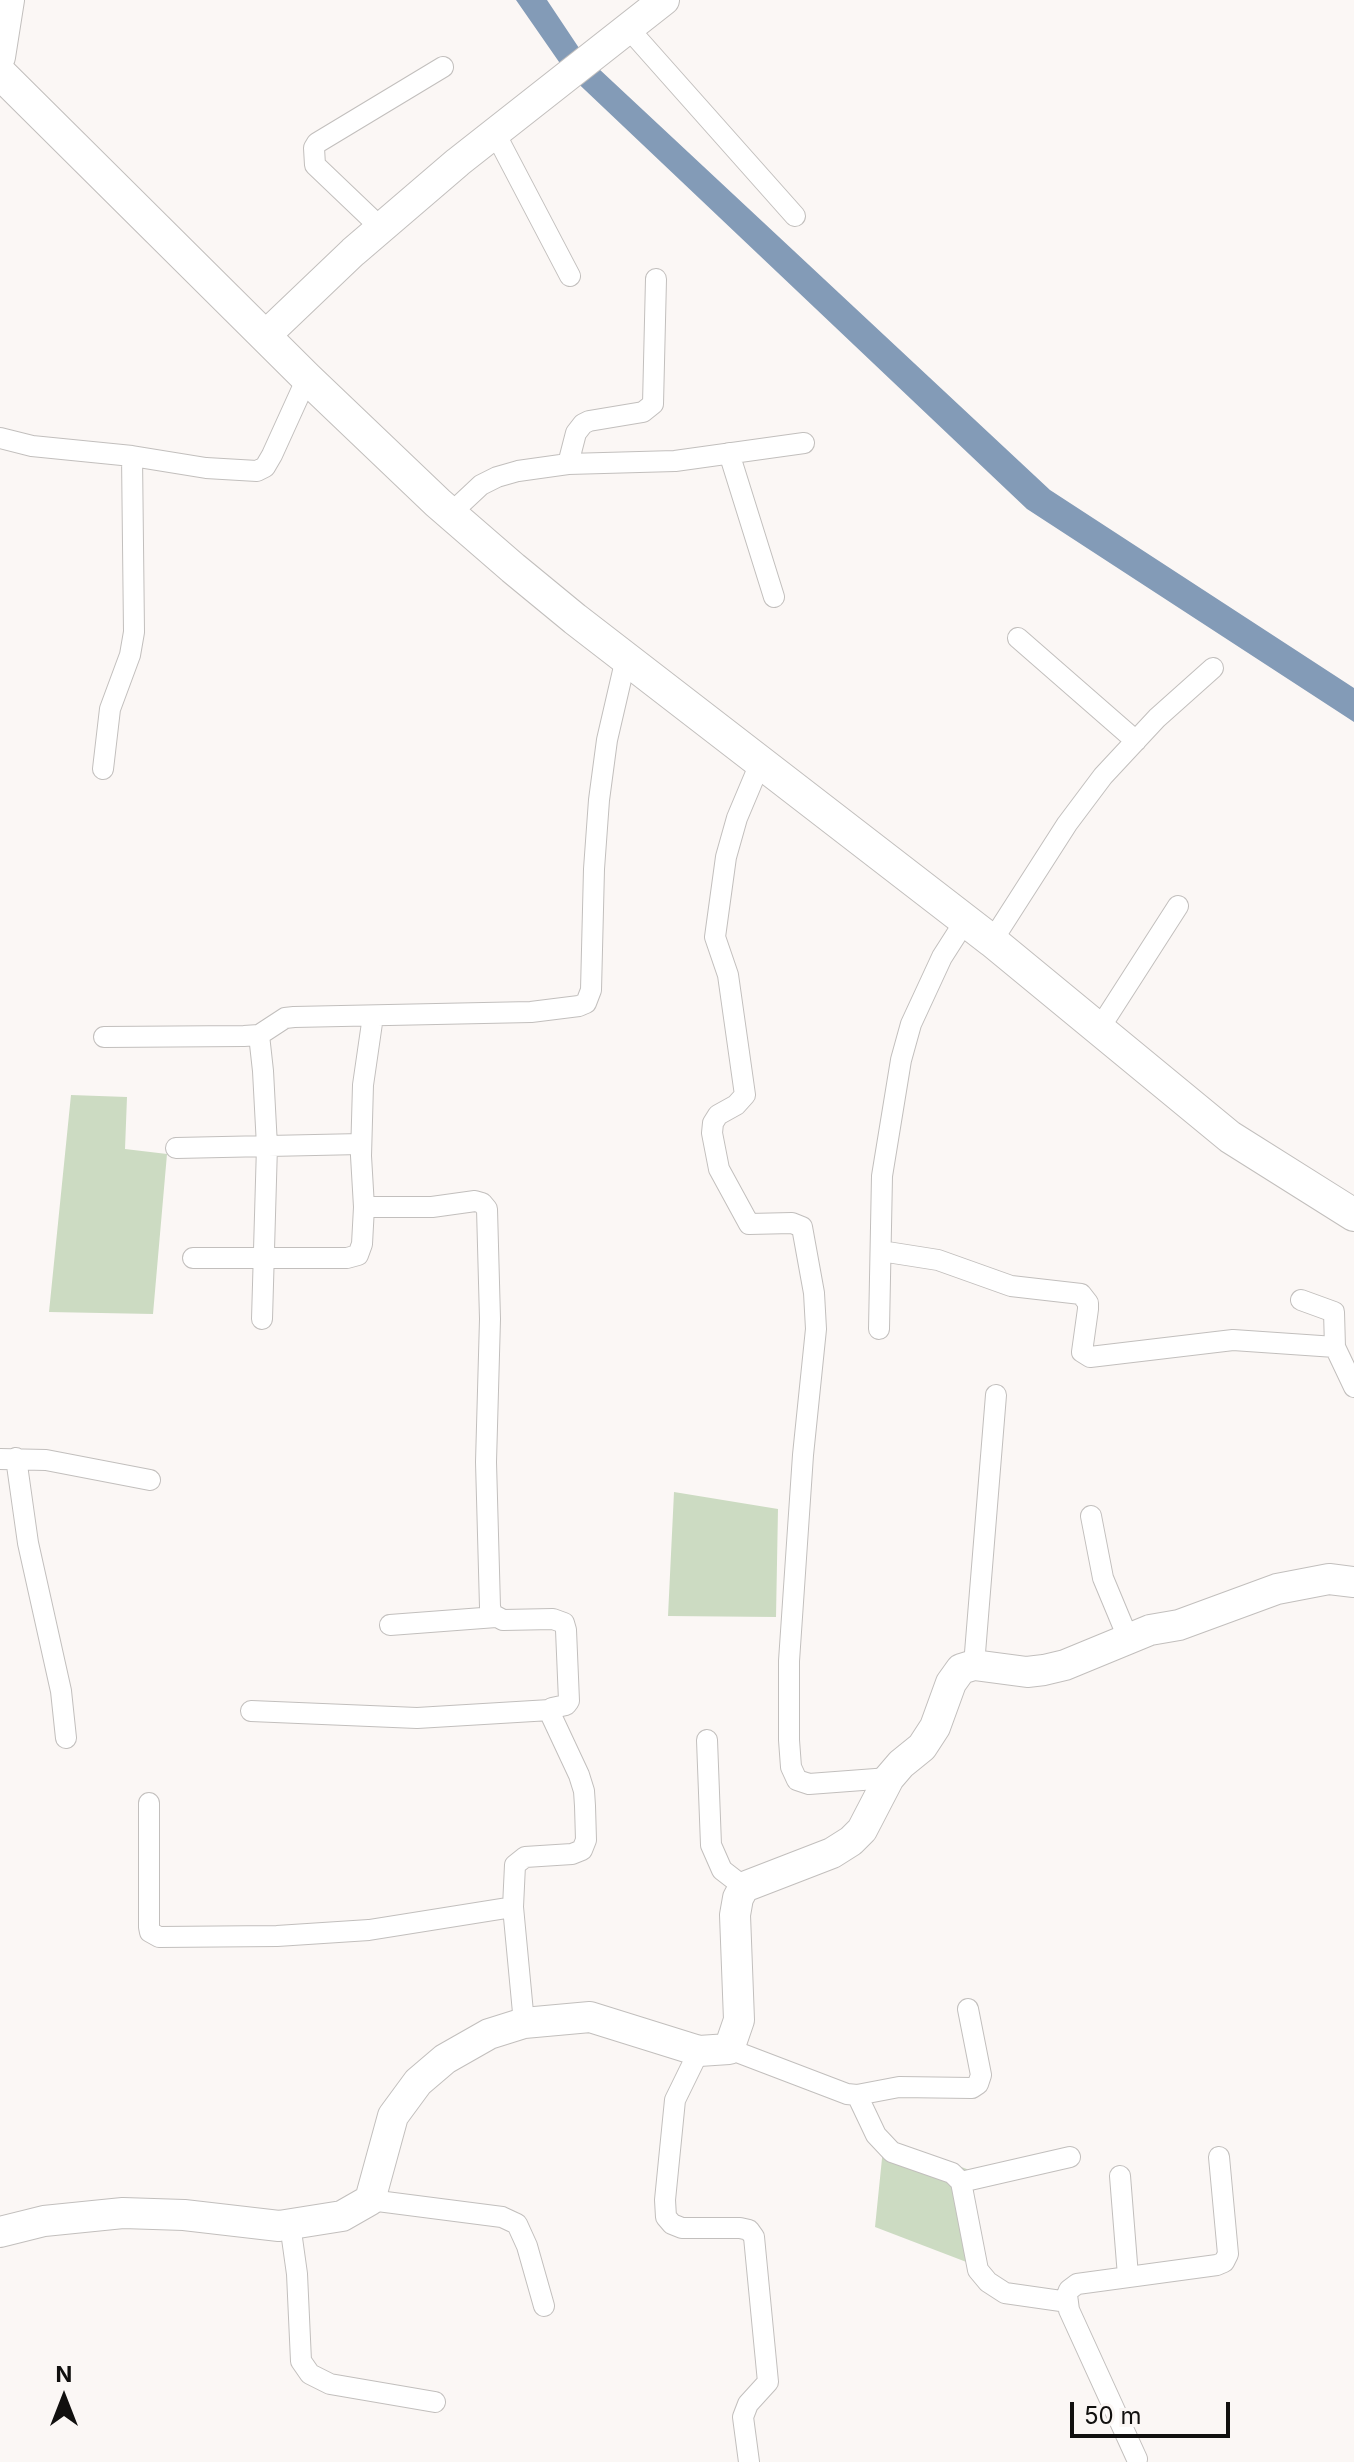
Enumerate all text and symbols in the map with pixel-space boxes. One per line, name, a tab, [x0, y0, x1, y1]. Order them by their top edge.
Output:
north arrow	[24, 2358, 104, 2438]
text: N	[56, 2361, 72, 2387]
scale bar	[1074, 2386, 1234, 2436]
text: 50 m	[1084, 2401, 1142, 2430]

